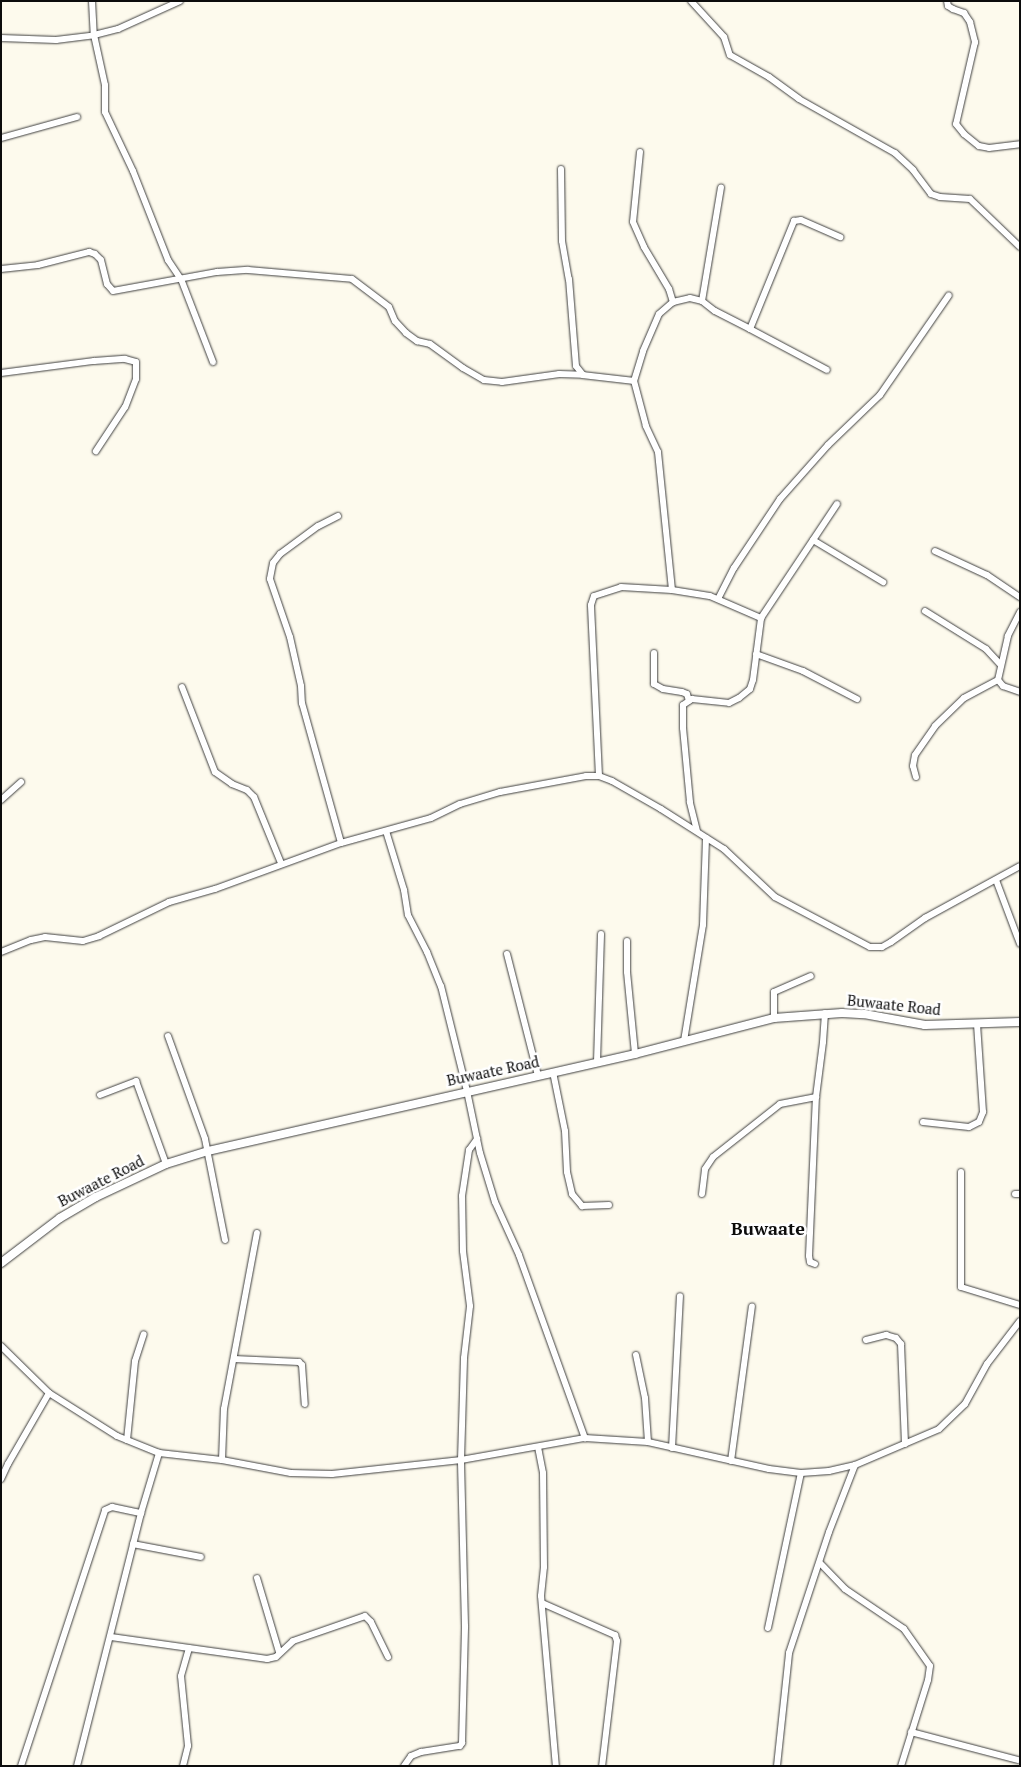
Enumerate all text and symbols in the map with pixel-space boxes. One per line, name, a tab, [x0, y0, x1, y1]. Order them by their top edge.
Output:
street label: Buwaate Road	[846, 991, 942, 1019]
street label: Buwaate Road	[445, 1052, 541, 1090]
street label: Buwaate Road	[55, 1152, 147, 1210]
district label: Buwaate	[731, 1217, 805, 1239]

